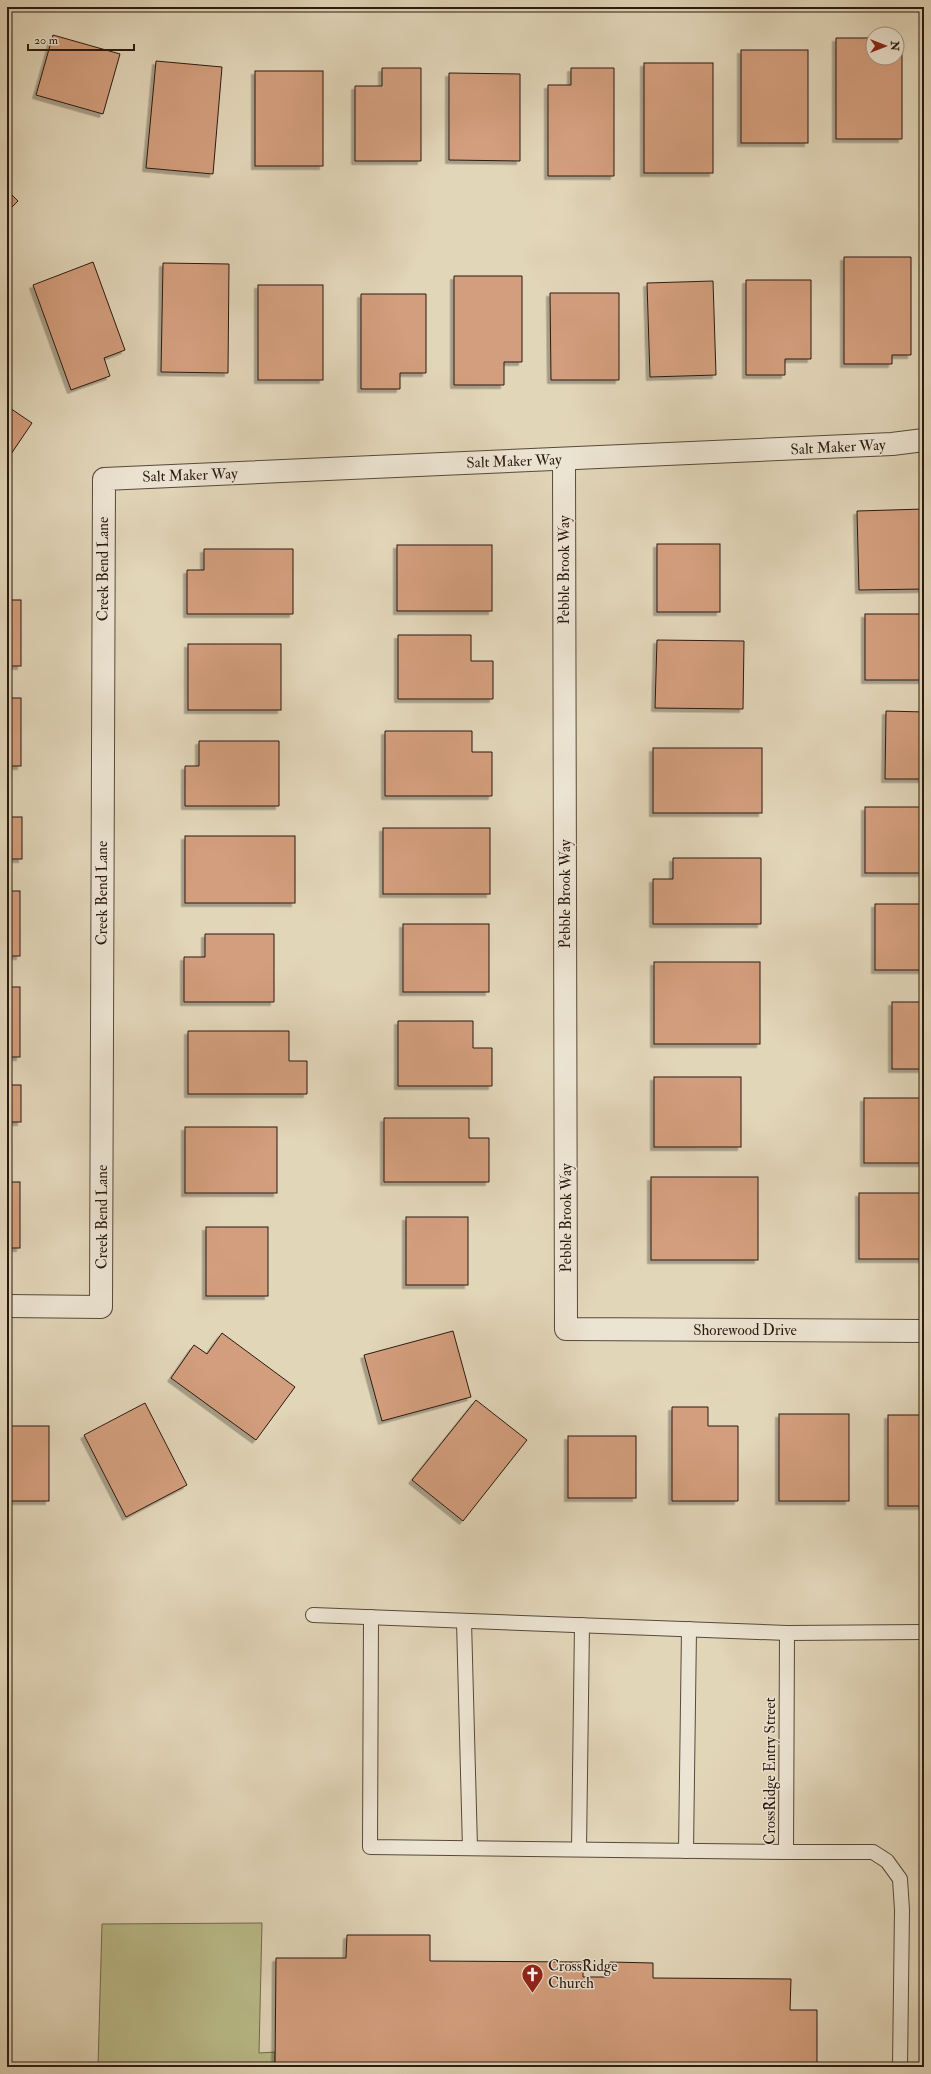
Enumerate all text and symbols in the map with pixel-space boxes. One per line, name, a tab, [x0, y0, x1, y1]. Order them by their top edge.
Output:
scale bar	[28, 26, 134, 52]
north arrow	[865, 26, 905, 66]
text: 20 m	[34, 33, 59, 48]
text: N	[888, 40, 901, 52]
street label: Salt Maker Way	[790, 435, 887, 459]
street label: Salt Maker Way	[466, 450, 562, 473]
street label: Salt Maker Way	[142, 464, 238, 487]
street label: Pebble Brook Way	[555, 515, 574, 625]
street label: Creek Bend Lane	[94, 517, 113, 621]
street label: Pebble Brook Way	[556, 839, 575, 949]
street label: Creek Bend Lane	[93, 841, 112, 945]
street label: Pebble Brook Way	[557, 1163, 576, 1273]
street label: Creek Bend Lane	[93, 1165, 112, 1269]
street label: Shorewood Drive	[693, 1321, 797, 1340]
street label: CrossRidge Entry Street	[761, 1697, 780, 1845]
place label: CrossRidge Church	[548, 1957, 617, 1993]
church icon: CrossRidge Church	[520, 1962, 546, 1995]

